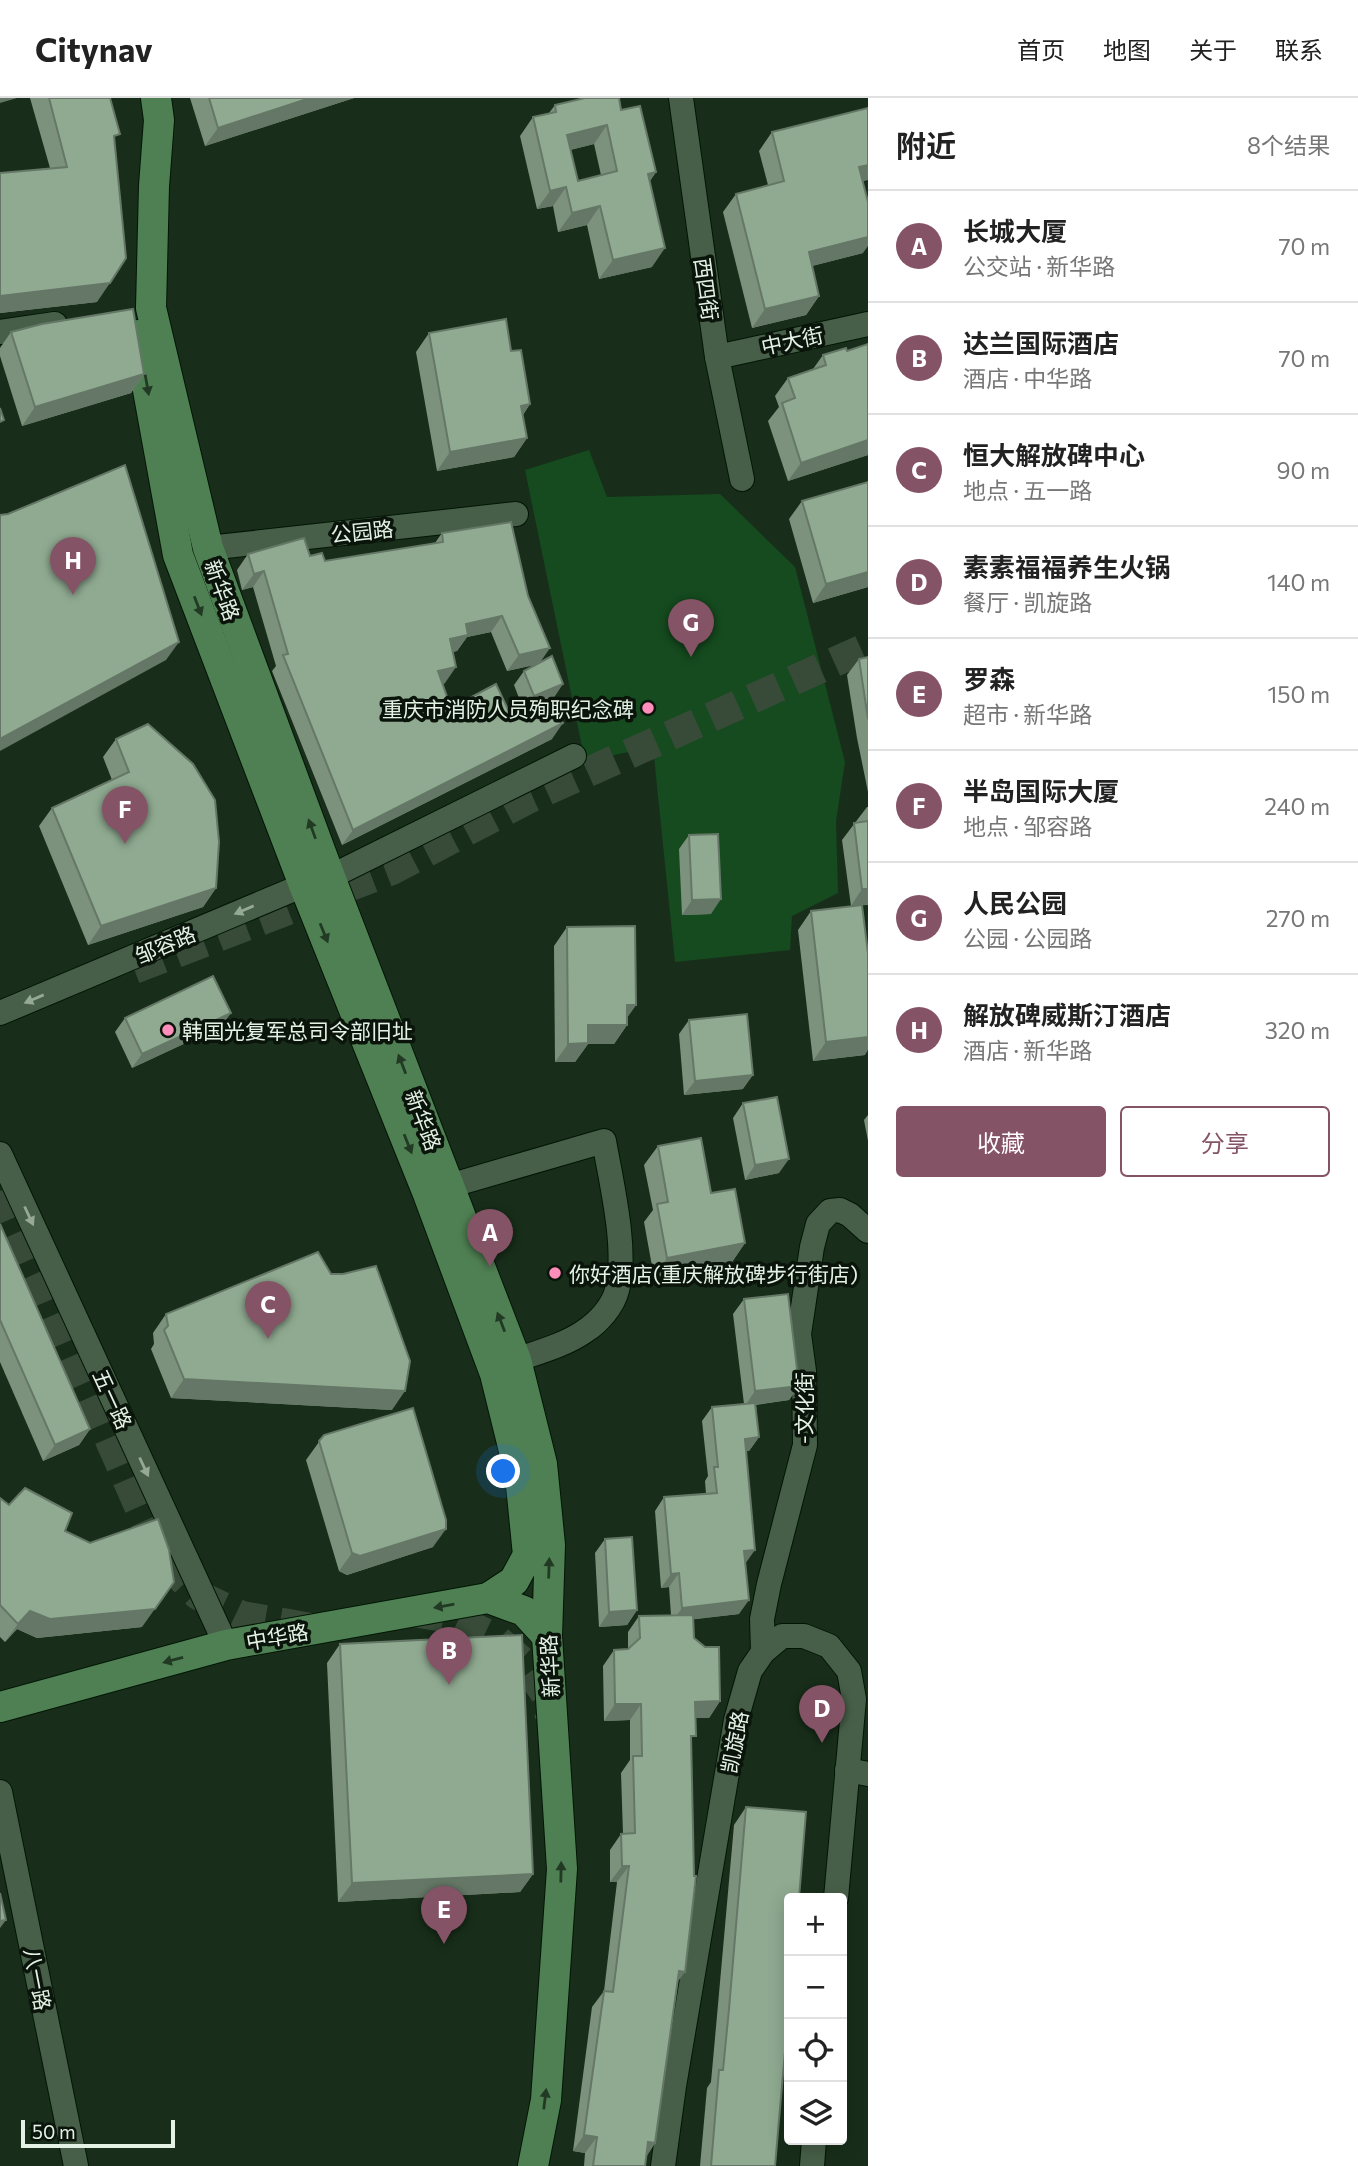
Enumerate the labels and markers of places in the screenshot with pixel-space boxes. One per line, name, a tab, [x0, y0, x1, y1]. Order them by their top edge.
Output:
pin: H	[50, 537, 96, 595]
pin: G	[668, 599, 714, 657]
place label: 重庆市消防人员殉职纪念碑	[382, 696, 634, 721]
marker: 重庆市消防人员殉职纪念碑	[640, 700, 656, 716]
pin: F	[102, 786, 148, 844]
place label: 韩国光复军总司令部旧址	[182, 1018, 413, 1043]
marker: 韩国光复军总司令部旧址	[160, 1022, 176, 1038]
pin: A	[467, 1209, 513, 1267]
place label: 你好酒店(重庆解放碑步行街店)	[569, 1261, 858, 1286]
marker: 你好酒店(重庆解放碑步行街店)	[547, 1265, 563, 1281]
pin: C	[245, 1281, 291, 1339]
pin: B	[426, 1627, 472, 1685]
pin: D	[799, 1685, 845, 1743]
pin: E	[421, 1886, 467, 1944]

